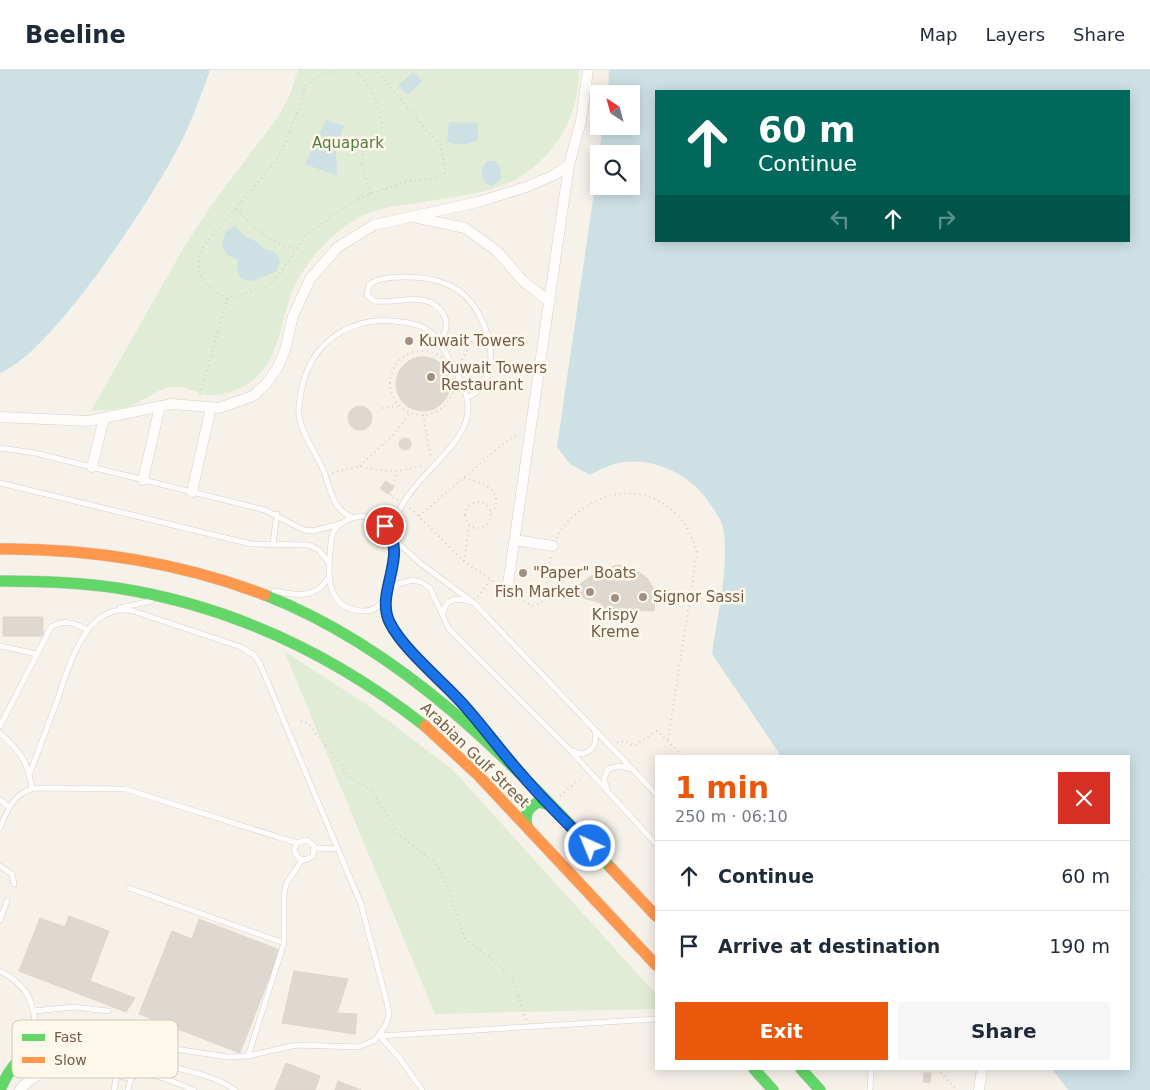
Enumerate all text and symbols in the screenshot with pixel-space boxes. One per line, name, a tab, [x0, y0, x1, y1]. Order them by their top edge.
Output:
text: Beeline	[25, 21, 126, 49]
text: Map	[919, 24, 957, 45]
text: Layers	[985, 24, 1045, 45]
text: Share	[1073, 24, 1125, 45]
north arrow	[590, 85, 640, 135]
map controls	[590, 85, 640, 195]
icon: ahead	[675, 110, 740, 175]
text: 60 m	[758, 110, 855, 150]
park label: Aquapark	[312, 134, 384, 152]
button: search	[590, 145, 640, 195]
text: Continue	[758, 151, 857, 176]
icon: left	[826, 205, 854, 233]
icon: ahead	[879, 205, 907, 233]
icon: right	[932, 205, 960, 233]
place label: Kuwait Towers	[419, 332, 525, 350]
marker: Kuwait Towers	[403, 335, 415, 347]
place label: Kuwait Towers Restaurant	[441, 359, 547, 394]
marker: Kuwait Towers Restaurant	[425, 371, 437, 383]
pin	[364, 505, 406, 547]
icon: arrive	[371, 512, 399, 540]
place label: "Paper" Boats	[533, 564, 637, 582]
marker: "Paper" Boats	[517, 567, 529, 579]
place label: Fish Market	[495, 583, 580, 601]
marker: Fish Market	[584, 586, 596, 598]
place label: Signor Sassi	[653, 588, 744, 606]
marker: Signor Sassi	[637, 591, 649, 603]
marker: Krispy Kreme	[609, 592, 621, 604]
place label: Krispy Kreme	[591, 606, 639, 641]
street label: Arabian Gulf Street	[417, 699, 533, 811]
text: 1 min	[675, 770, 769, 805]
button: close	[1058, 772, 1110, 824]
text: 250 m · 06:10	[675, 807, 788, 826]
position arrow	[563, 819, 615, 871]
icon: ahead	[675, 862, 703, 890]
text: Continue	[718, 865, 814, 887]
text: 60 m	[1061, 865, 1110, 887]
icon: arrive	[675, 932, 703, 960]
text: Arrive at destination	[718, 935, 940, 957]
text: 190 m	[1049, 935, 1110, 957]
button: Exit	[675, 1002, 888, 1060]
button: Share	[898, 1002, 1110, 1060]
legend	[12, 1020, 178, 1078]
text: Fast	[54, 1029, 83, 1045]
text: Slow	[54, 1052, 87, 1068]

